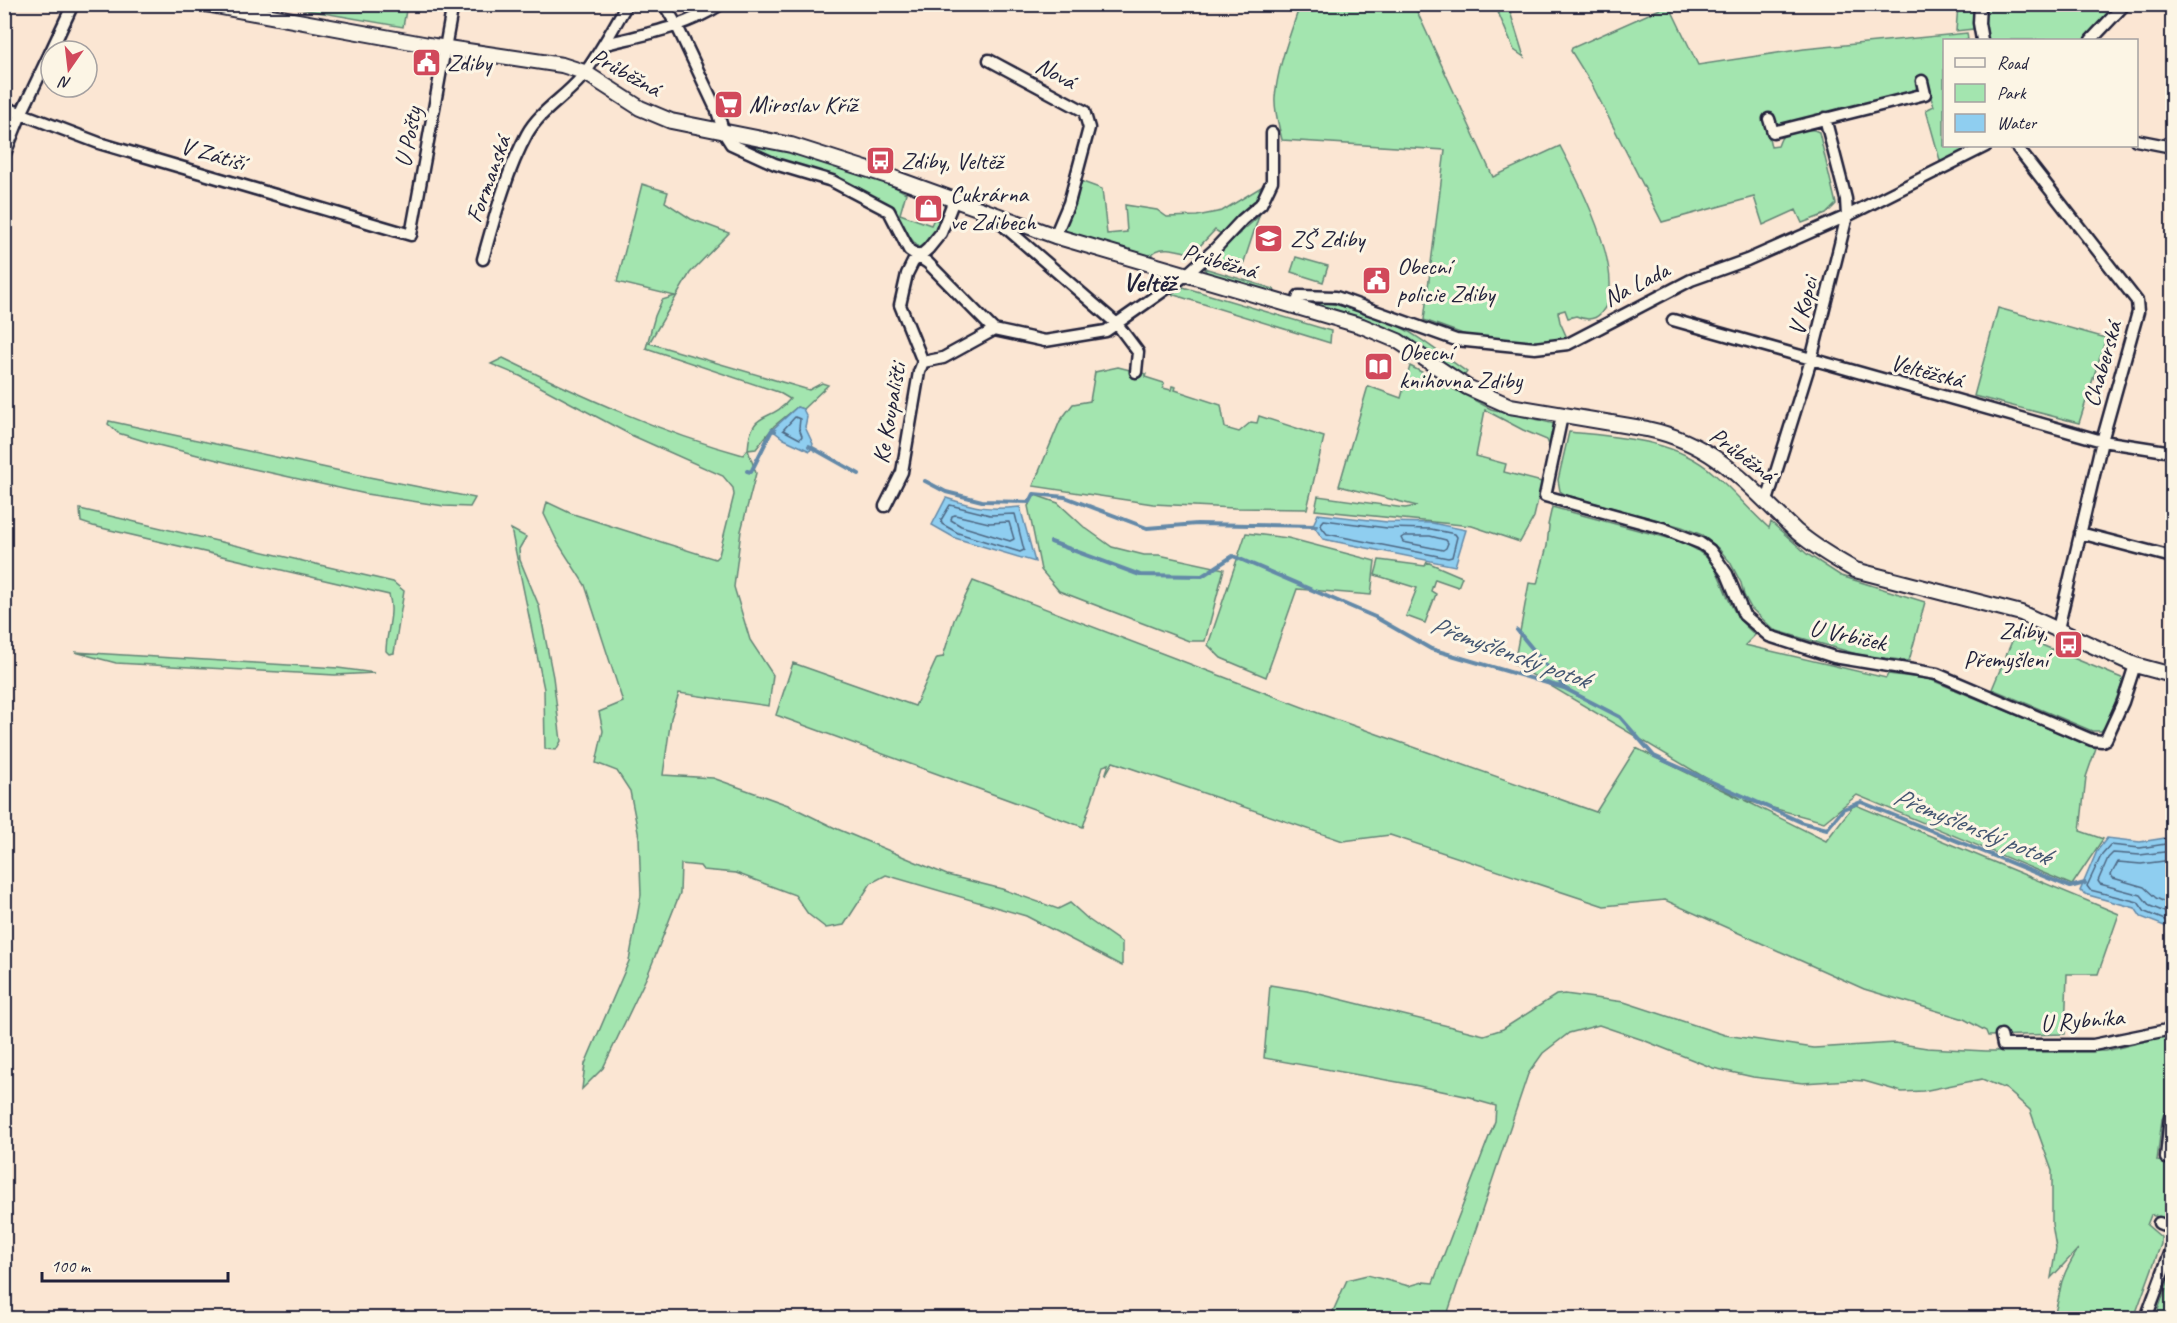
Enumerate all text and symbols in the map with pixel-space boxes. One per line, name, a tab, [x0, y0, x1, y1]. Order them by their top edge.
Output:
north arrow	[39, 39, 99, 99]
legend	[1943, 39, 2138, 147]
street label: Průběžná	[586, 41, 669, 105]
public building icon: Zdiby	[410, 47, 442, 79]
place label: Zdiby	[447, 48, 493, 78]
street label: Nová	[1031, 50, 1084, 97]
text: Road	[1997, 52, 2030, 74]
text: N	[55, 71, 73, 93]
text: Park	[1997, 82, 2027, 104]
supermarket icon: Miroslav Kříž	[712, 88, 744, 120]
place label: Miroslav Kříž	[749, 89, 860, 119]
street label: U Pošty	[387, 103, 429, 170]
text: Water	[1997, 112, 2038, 134]
street label: Formanská	[459, 129, 518, 226]
street label: V Zátiší	[177, 131, 253, 179]
bus stop icon: Zdiby, Veltěž	[864, 145, 896, 177]
place label: Zdiby, Veltěž	[901, 146, 1006, 176]
place label: Cukrárna ve Zdibech	[950, 179, 1037, 237]
shop icon: Cukrárna ve Zdibech	[913, 192, 945, 224]
school or university icon: ZŠ Zdiby	[1253, 223, 1285, 255]
place label: ZŠ Zdiby	[1290, 224, 1366, 254]
street label: Průběžná	[1179, 236, 1263, 287]
place label: Obecní policie Zdiby	[1397, 251, 1496, 309]
street label: Na Lada	[1598, 254, 1676, 313]
public building icon: Obecní policie Zdiby	[1360, 264, 1392, 296]
district label: Veltěž	[1123, 265, 1180, 299]
street label: V Kopci	[1781, 271, 1825, 338]
street label: Chaberská	[2076, 316, 2129, 410]
place label: Obecní knihovna Zdiby	[1399, 337, 1524, 395]
street label: Veltěžská	[1887, 347, 1969, 396]
library icon: Obecní knihovna Zdiby	[1362, 350, 1394, 382]
street label: Ke Koupališti	[865, 358, 913, 466]
street label: Průběžná	[1704, 420, 1784, 491]
water label: Přemyšlenský potok	[1426, 608, 1599, 698]
street label: U Vrbiček	[1807, 612, 1891, 658]
place label: Zdiby, Přemyšlení	[1963, 616, 2053, 674]
bus stop icon: Zdiby, Přemyšlení	[2053, 629, 2085, 661]
water label: Přemyšlenský potok	[1889, 780, 2060, 875]
street label: U Rybníka	[2039, 1001, 2126, 1039]
scale bar	[42, 1245, 228, 1283]
text: 100 m	[51, 1255, 92, 1277]

